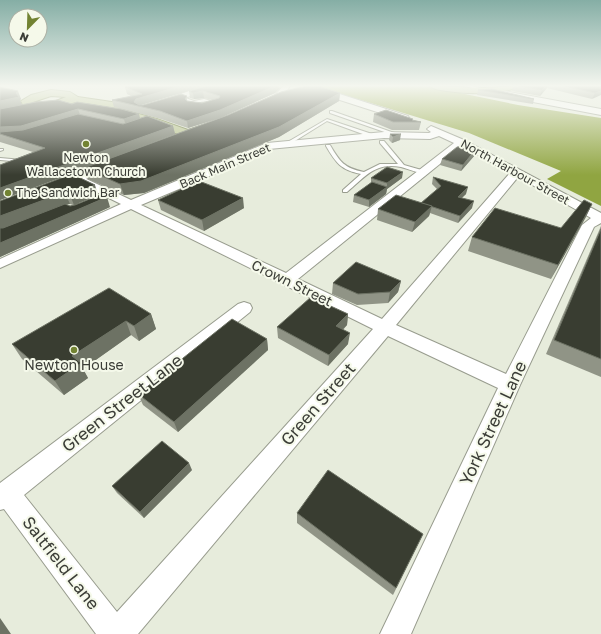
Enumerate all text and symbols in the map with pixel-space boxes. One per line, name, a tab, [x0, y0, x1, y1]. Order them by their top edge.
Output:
north arrow	[8, 8, 48, 48]
text: N	[18, 30, 30, 45]
street label: North Harbour Street	[458, 135, 572, 208]
marker: Newton Wallacetown Church	[81, 139, 91, 149]
street label: Back Main Street	[177, 140, 273, 191]
place label: Newton Wallacetown Church	[26, 150, 146, 179]
place label: The Sandwich Bar	[16, 185, 120, 200]
marker: The Sandwich Bar	[3, 188, 13, 198]
street label: Crown Street	[249, 256, 335, 309]
marker: Newton House	[69, 345, 79, 355]
street label: Green Street Lane	[57, 349, 186, 456]
place label: Newton House	[24, 356, 124, 373]
street label: York Street Lane	[455, 357, 531, 488]
street label: Green Street	[276, 358, 360, 450]
street label: Saltfield Lane	[18, 512, 104, 614]

